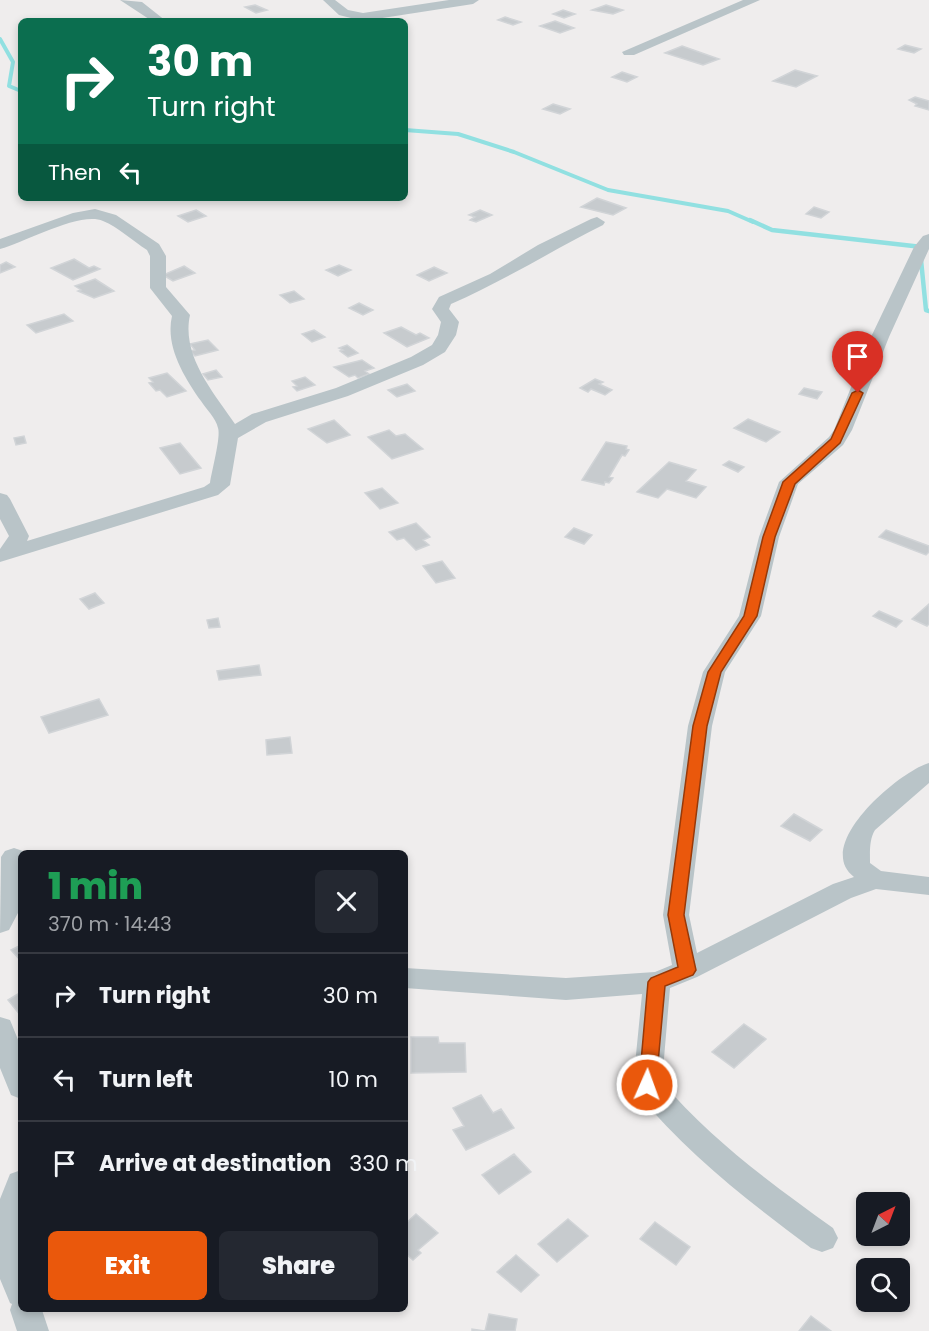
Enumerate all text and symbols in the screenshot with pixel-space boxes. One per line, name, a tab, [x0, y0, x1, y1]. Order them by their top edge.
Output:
text: 30 m	[147, 32, 253, 91]
icon: right	[48, 42, 126, 120]
text: Turn right	[147, 88, 276, 125]
icon: left	[114, 156, 147, 189]
text: Then	[48, 157, 102, 188]
pin	[832, 331, 883, 393]
icon: arrive	[841, 340, 874, 373]
text: 1 min	[48, 861, 143, 912]
button: close	[315, 870, 378, 933]
text: 370 m · 14:43	[48, 910, 172, 938]
icon: right	[48, 979, 81, 1012]
text: Turn right	[99, 980, 210, 1011]
text: 30 m	[323, 980, 378, 1011]
position arrow	[615, 1053, 679, 1117]
icon: left	[48, 1063, 81, 1096]
text: Turn left	[99, 1064, 193, 1095]
text: 10 m	[329, 1064, 378, 1095]
icon: arrive	[48, 1147, 81, 1180]
text: Arrive at destination	[99, 1148, 331, 1179]
text: 330 m	[349, 1148, 418, 1179]
north arrow	[856, 1192, 910, 1246]
map controls	[856, 1192, 910, 1312]
button: Exit	[48, 1231, 207, 1300]
button: Share	[219, 1231, 378, 1300]
button: search	[856, 1258, 910, 1312]

